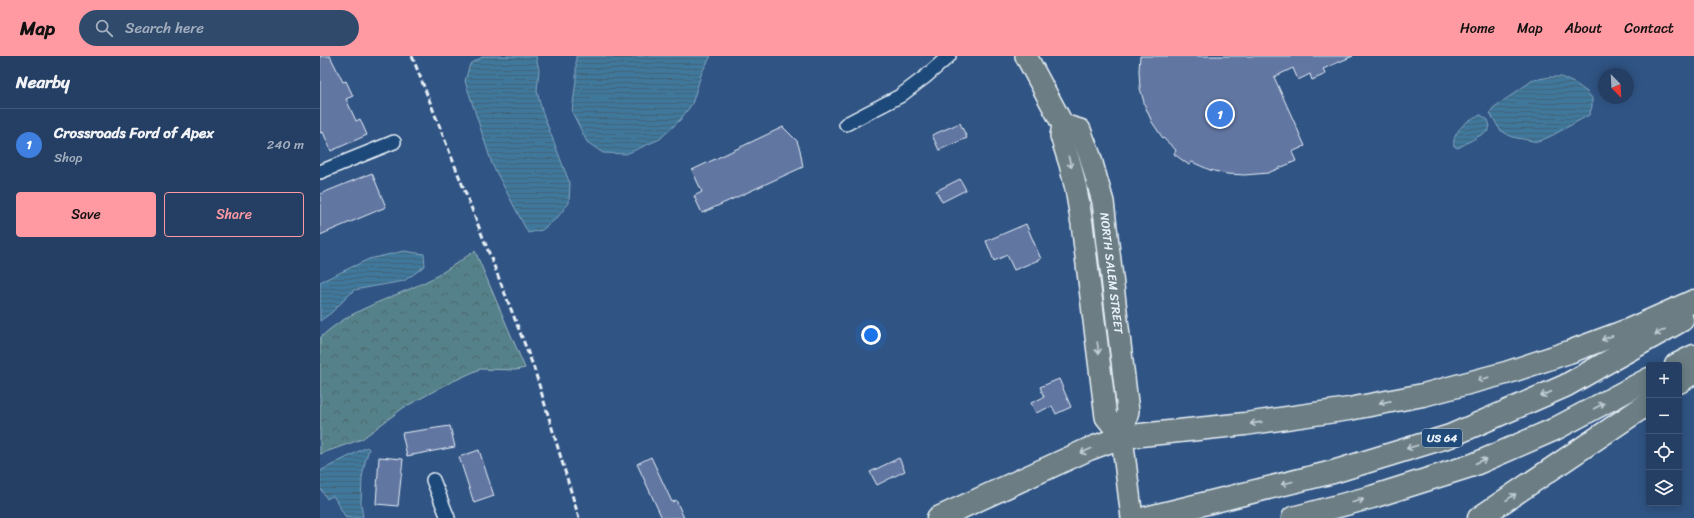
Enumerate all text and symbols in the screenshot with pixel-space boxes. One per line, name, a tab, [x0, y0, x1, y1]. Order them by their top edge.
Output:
search box	[79, 10, 359, 46]
text: Map	[20, 12, 55, 45]
text: Search here	[125, 15, 204, 41]
text: Home	[1460, 16, 1495, 41]
text: Map	[1517, 16, 1543, 41]
text: About	[1565, 16, 1602, 41]
text: Contact	[1624, 16, 1674, 41]
icon: search	[93, 17, 115, 39]
text: Nearby	[16, 67, 70, 97]
north arrow	[1598, 68, 1634, 104]
pin: 1	[1207, 99, 1233, 129]
text: Crossroads Ford of Apex	[54, 120, 214, 146]
text: 1	[26, 133, 32, 156]
text: 240 m	[267, 133, 304, 156]
text: Shop	[54, 146, 82, 169]
one-way arrow	[1067, 155, 1074, 168]
button: Save	[16, 192, 156, 237]
button: Share	[164, 192, 304, 237]
street label: NORTH SALEM STREET	[1093, 211, 1130, 336]
your location	[861, 325, 881, 345]
one-way arrow	[1654, 329, 1666, 337]
one-way arrow	[1601, 334, 1613, 342]
one-way arrow	[1094, 341, 1102, 354]
map controls	[1646, 362, 1682, 506]
button: +	[1646, 362, 1682, 398]
one-way arrow	[1477, 376, 1490, 383]
one-way arrow	[1540, 391, 1552, 398]
one-way arrow	[1379, 398, 1392, 406]
button: −	[1646, 398, 1682, 434]
one-way arrow	[1593, 402, 1605, 409]
one-way arrow	[1250, 419, 1263, 427]
road number: US 64	[1422, 429, 1462, 447]
button: locate	[1646, 434, 1682, 470]
one-way arrow	[1406, 444, 1419, 451]
one-way arrow	[1080, 447, 1092, 455]
one-way arrow	[1475, 457, 1487, 464]
button: layers	[1646, 470, 1682, 506]
one-way arrow	[1281, 480, 1294, 487]
one-way arrow	[1506, 493, 1517, 501]
one-way arrow	[1351, 497, 1364, 504]

